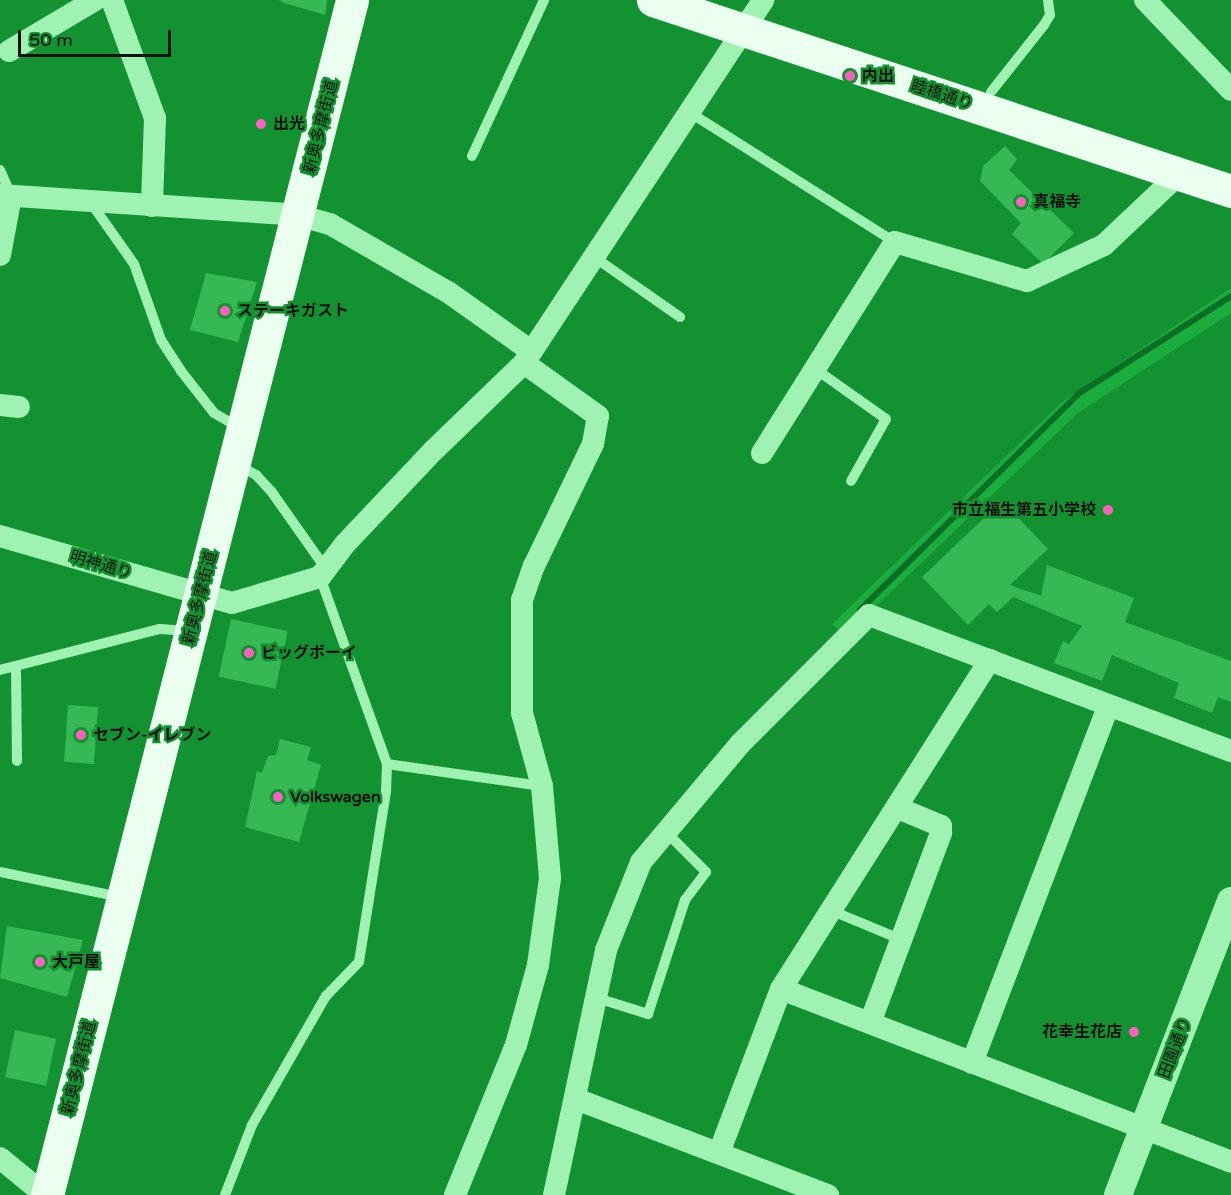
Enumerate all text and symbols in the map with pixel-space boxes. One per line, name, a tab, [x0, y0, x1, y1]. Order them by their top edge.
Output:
scale bar	[21, 18, 174, 56]
text: 50 m	[29, 29, 73, 51]
place label: 内出	[862, 66, 894, 86]
marker: 内出	[843, 69, 857, 83]
street label: 睦橋通り	[909, 76, 975, 114]
street label: 新奥多摩街道	[300, 78, 342, 176]
place label: 出光	[273, 114, 305, 134]
marker: 出光	[254, 117, 268, 131]
place label: 真福寺	[1033, 192, 1081, 212]
marker: 真福寺	[1014, 195, 1028, 209]
place label: ステーキガスト	[237, 301, 349, 321]
marker: ステーキガスト	[218, 304, 232, 318]
place label: 市立福生第五小学校	[952, 500, 1096, 520]
marker: 市立福生第五小学校	[1101, 503, 1115, 517]
street label: 明神通り	[68, 547, 134, 583]
street label: 新奥多摩街道	[179, 549, 221, 647]
place label: ビッグボーイ	[261, 643, 357, 663]
marker: ビッグボーイ	[242, 646, 256, 660]
place label: セブン-イレブン	[93, 725, 212, 745]
marker: セブン-イレブン	[74, 728, 88, 742]
place label: Volkswagen	[290, 787, 381, 807]
marker: Volkswagen	[271, 790, 285, 804]
place label: 大戸屋	[52, 952, 100, 972]
marker: 大戸屋	[33, 955, 47, 969]
street label: 田園通り	[1155, 1015, 1195, 1081]
street label: 新奥多摩街道	[58, 1019, 100, 1117]
place label: 花幸生花店	[1042, 1022, 1122, 1042]
marker: 花幸生花店	[1127, 1025, 1141, 1039]

